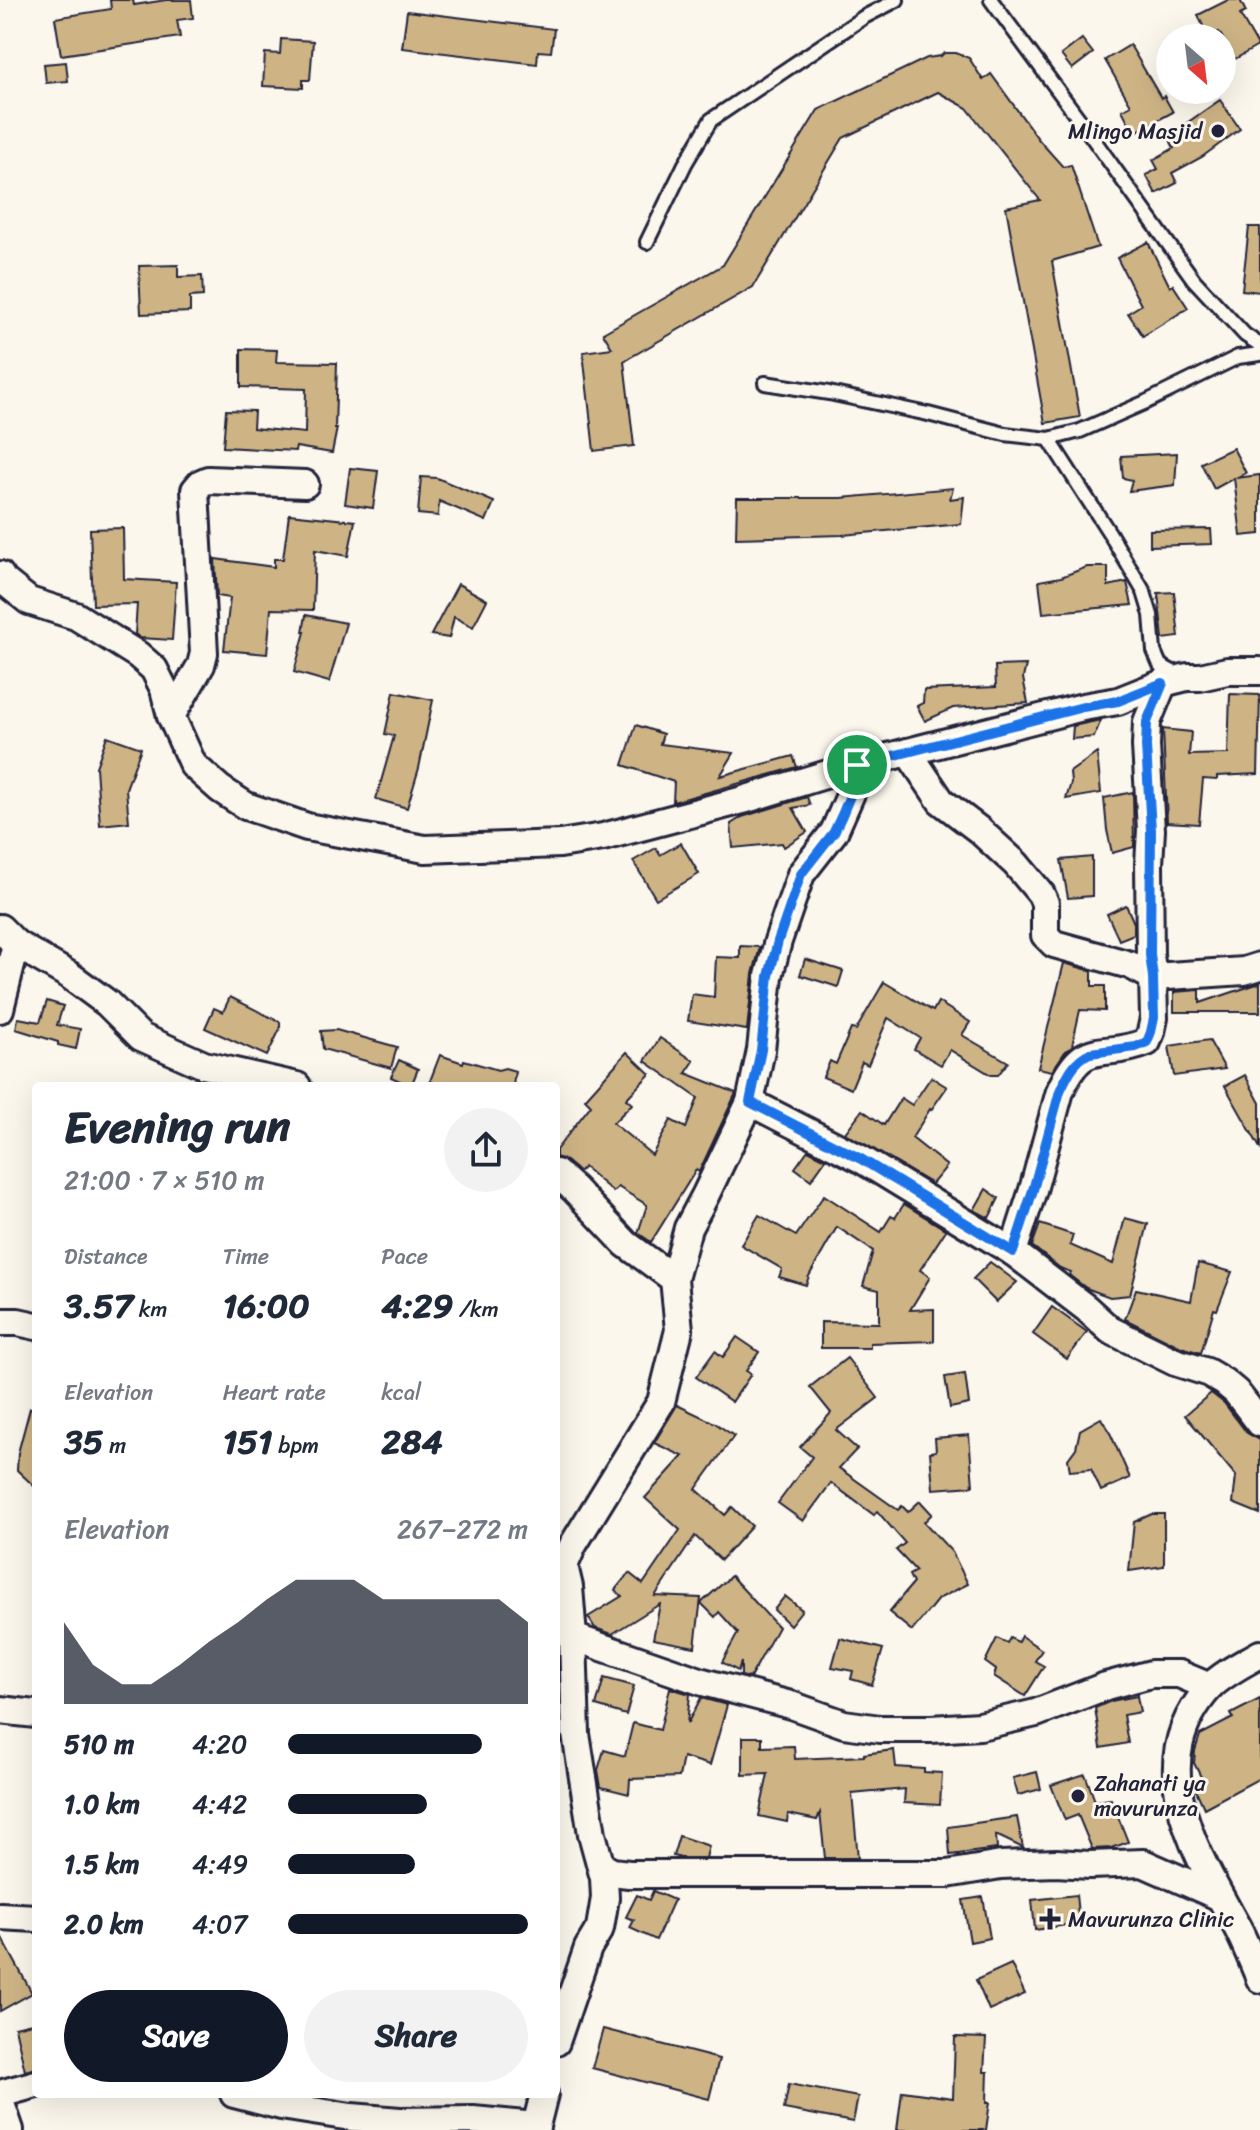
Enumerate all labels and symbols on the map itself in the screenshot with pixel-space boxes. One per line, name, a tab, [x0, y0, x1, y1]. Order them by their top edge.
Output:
north arrow	[1156, 24, 1236, 104]
place label: Mlingo Masjid	[1068, 112, 1203, 151]
marker: Mlingo Masjid	[1209, 122, 1227, 140]
pin	[823, 731, 891, 799]
place label: Zahanati ya mavurunza	[1094, 1764, 1207, 1828]
marker: Zahanati ya mavurunza	[1069, 1787, 1087, 1805]
place label: Mavurunza Clinic	[1068, 1900, 1234, 1939]
marker: Mavurunza Clinic	[1039, 1908, 1061, 1930]

